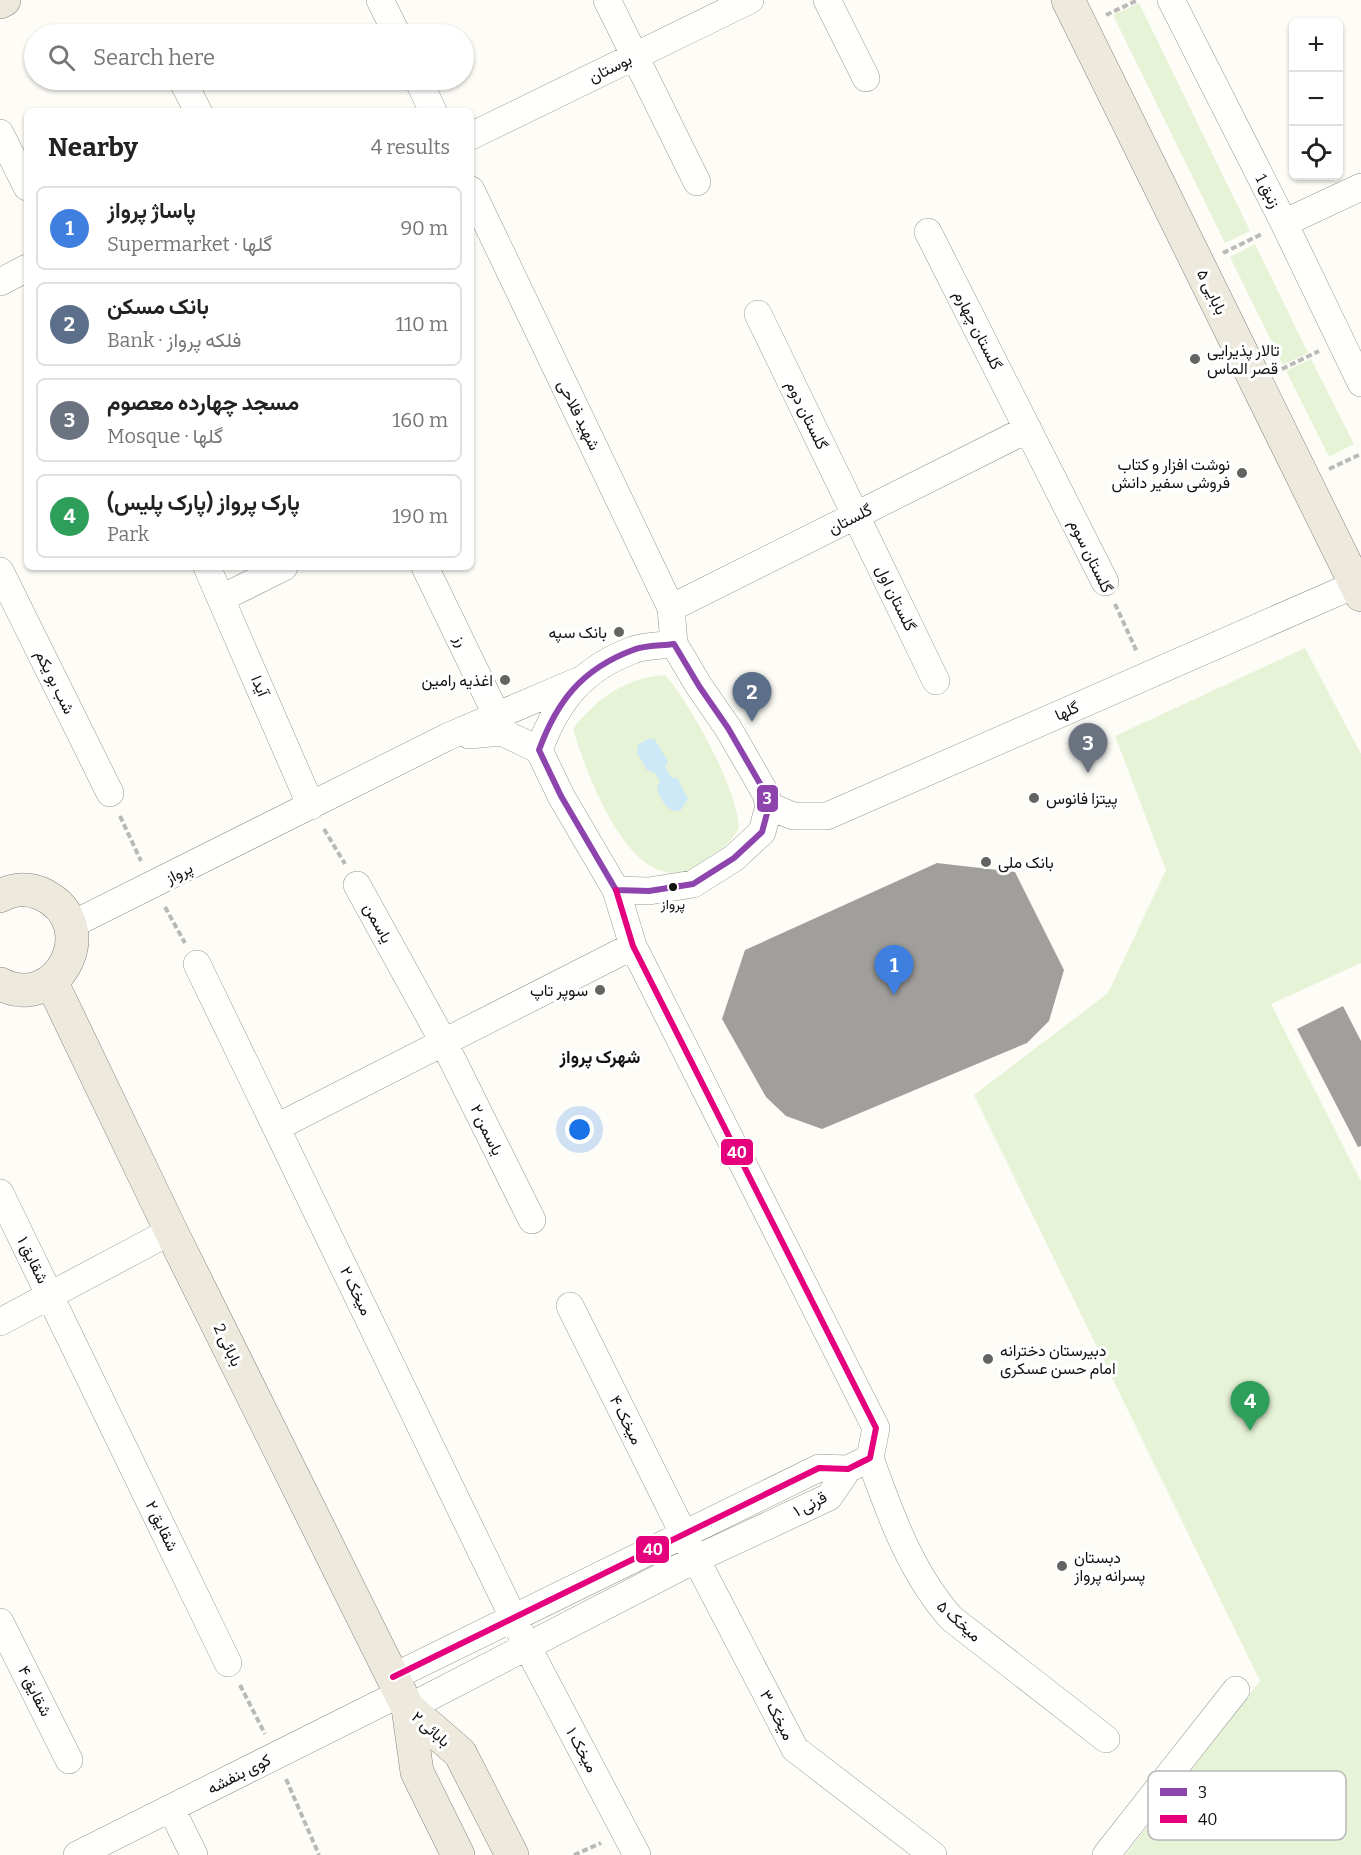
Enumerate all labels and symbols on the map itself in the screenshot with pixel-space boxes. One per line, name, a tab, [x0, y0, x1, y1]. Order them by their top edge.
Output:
street label: بوستان	[585, 49, 635, 87]
street label: زنبق 1	[1251, 171, 1285, 212]
street label: ۵ بابایی	[1192, 266, 1231, 318]
street label: گلستان چهارم	[948, 287, 1006, 374]
place label: تالار پذیرایی قصر الماس	[1207, 341, 1280, 379]
marker: تالار پذیرایی قصر الماس	[1188, 352, 1202, 366]
street label: شهید فلاحی	[553, 377, 604, 454]
street label: گلستان دوم	[781, 377, 832, 453]
place label: نوشت افزار و کتاب فروشی سفیر دانش	[1111, 455, 1230, 493]
marker: نوشت افزار و کتاب فروشی سفیر دانش	[1235, 466, 1249, 480]
street label: گلستان	[825, 500, 875, 538]
street label: گلستان سوم	[1064, 516, 1117, 596]
street label: گلستان اول	[871, 562, 920, 635]
place label: بانک سپه	[549, 623, 607, 644]
marker: بانک سپه	[612, 625, 626, 639]
street label: رز	[449, 631, 472, 650]
street label: شب بو یکم	[30, 647, 79, 718]
place label: اغذیه رامین	[421, 671, 493, 691]
pin: 2	[732, 672, 771, 722]
street label: آیدا	[247, 673, 273, 701]
marker: اغذیه رامین	[498, 673, 512, 687]
street label: گلها	[1052, 697, 1082, 726]
pin: 3	[1068, 724, 1108, 773]
line badge: 3	[756, 784, 779, 813]
text: 3	[762, 789, 772, 808]
place label: پیتزا فانوس	[1046, 789, 1118, 810]
marker: پیتزا فانوس	[1027, 791, 1041, 805]
place label: بانک ملی	[998, 853, 1054, 873]
marker: بانک ملی	[979, 855, 993, 869]
street label: پرواز	[161, 858, 197, 890]
marker: پرواز	[667, 881, 679, 893]
place label: پرواز	[660, 896, 685, 914]
street label: یاسمن	[359, 900, 397, 947]
pin: 1	[874, 946, 914, 995]
place label: سوپر تاپ	[530, 981, 588, 1002]
marker: سوپر تاپ	[593, 983, 607, 997]
district label: شهرک پرواز	[559, 1046, 640, 1069]
street label: یاسمن ۲	[466, 1102, 507, 1159]
your location	[565, 1115, 594, 1144]
line badge: 40	[720, 1138, 754, 1166]
text: 40	[727, 1143, 747, 1162]
street label: شقایق ۱	[13, 1233, 52, 1287]
street label: میخک ۲	[336, 1264, 376, 1318]
street label: بابائی 2	[209, 1321, 246, 1370]
place label: دبیرستان دخترانه امام حسن عسکری	[1000, 1341, 1116, 1379]
marker: دبیرستان دخترانه امام حسن عسکری	[981, 1352, 995, 1366]
pin: 4	[1230, 1382, 1270, 1431]
street label: میخک ۴	[606, 1392, 646, 1448]
street label: قرنی ۱	[790, 1487, 830, 1522]
street label: شقایق ۲	[141, 1498, 182, 1555]
line badge: 40	[635, 1535, 670, 1564]
text: 40	[643, 1540, 663, 1559]
place label: دبستان پسرانه پرواز	[1073, 1548, 1145, 1587]
marker: دبستان پسرانه پرواز	[1055, 1559, 1069, 1573]
street label: میخک ۵	[933, 1596, 985, 1646]
street label: شقایق ۴	[13, 1662, 56, 1720]
street label: میخک ۳	[756, 1687, 798, 1743]
street label: بابائی ۲	[407, 1707, 454, 1752]
street label: میخک ۱	[562, 1724, 602, 1776]
street label: کوی بنفشه	[204, 1750, 274, 1799]
legend	[1148, 1771, 1346, 1840]
text: 3	[1198, 1783, 1207, 1802]
text: 40	[1198, 1810, 1218, 1829]

